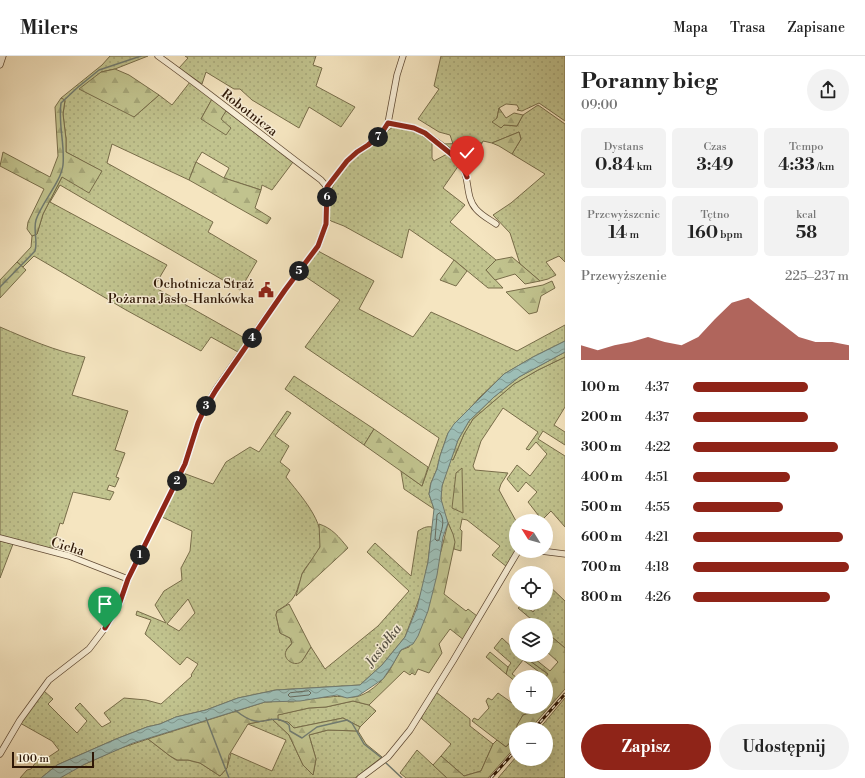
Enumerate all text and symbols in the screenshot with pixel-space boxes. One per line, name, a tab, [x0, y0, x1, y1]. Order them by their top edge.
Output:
text: Milers	[20, 16, 78, 40]
text: Mapa	[673, 19, 708, 37]
text: Trasa	[730, 19, 765, 37]
text: Zapisane	[787, 19, 845, 37]
text: Poranny bieg	[581, 68, 718, 95]
button: share	[807, 69, 849, 111]
street label: Robotnicza	[218, 86, 281, 140]
text: 09:00	[581, 97, 618, 113]
pin: 7	[368, 127, 388, 147]
text: 7	[375, 130, 381, 144]
pin	[450, 136, 484, 177]
text: Dystans	[604, 140, 644, 154]
text: Czas	[703, 140, 727, 154]
text: Tempo	[789, 140, 824, 154]
icon: check	[456, 142, 478, 164]
text: 0.84	[595, 154, 635, 176]
text: 3:49	[696, 154, 733, 176]
text: 4:33	[778, 154, 815, 176]
text: km	[635, 160, 652, 174]
text: /km	[815, 160, 834, 174]
pin: 6	[317, 187, 337, 207]
text: 6	[324, 190, 330, 204]
text: Przewyższenie	[587, 208, 660, 222]
text: Tętno	[701, 208, 729, 222]
text: kcal	[796, 208, 816, 222]
text: 14	[608, 222, 627, 244]
text: 160	[687, 222, 718, 244]
text: 58	[796, 222, 817, 244]
text: m	[627, 228, 639, 242]
text: bpm	[718, 228, 743, 242]
pin: 5	[289, 261, 309, 281]
text: 5	[296, 264, 302, 278]
text: Przewyższenie	[581, 268, 667, 284]
text: 225–237 m	[785, 268, 849, 284]
place label: Ochotnicza Straż Pożarna Jasło-Hankówka	[108, 276, 254, 307]
public building icon: Ochotnicza Straż Pożarna Jasło-Hankówka	[257, 281, 275, 299]
pin: 4	[242, 328, 262, 348]
text: 4	[248, 331, 256, 345]
text: 100 m	[581, 379, 620, 395]
text: 4:37	[645, 379, 669, 395]
pin: 3	[196, 396, 216, 416]
text: 3	[203, 399, 209, 413]
text: 200 m	[581, 409, 622, 425]
text: 4:37	[645, 409, 669, 425]
text: 300 m	[581, 439, 622, 455]
text: 4:22	[645, 439, 671, 455]
text: 400 m	[581, 469, 623, 485]
text: 4:51	[645, 469, 668, 485]
pin: 2	[167, 471, 187, 491]
text: 2	[174, 474, 180, 488]
text: 500 m	[581, 499, 622, 515]
text: 4:55	[645, 499, 670, 515]
north arrow	[509, 514, 553, 558]
map controls	[509, 514, 553, 766]
text: 600 m	[581, 529, 622, 545]
text: 4:21	[645, 529, 669, 545]
street label: Cicha	[49, 534, 87, 560]
pin: 1	[130, 545, 150, 565]
text: 1	[137, 548, 143, 562]
text: 700 m	[581, 559, 621, 575]
text: 4:18	[645, 559, 669, 575]
button: locate	[509, 566, 553, 610]
pin	[88, 587, 122, 628]
text: 800 m	[581, 589, 622, 605]
text: 4:26	[645, 589, 671, 605]
icon: arrive	[94, 593, 116, 615]
button: layers	[509, 618, 553, 662]
water label: Jasiołka	[360, 620, 406, 672]
button: +	[509, 670, 553, 714]
button: −	[509, 722, 553, 766]
button: Zapisz	[581, 724, 711, 770]
button: Udostępnij	[719, 724, 849, 770]
scale bar	[12, 750, 94, 769]
text: 100 m	[18, 752, 49, 766]

